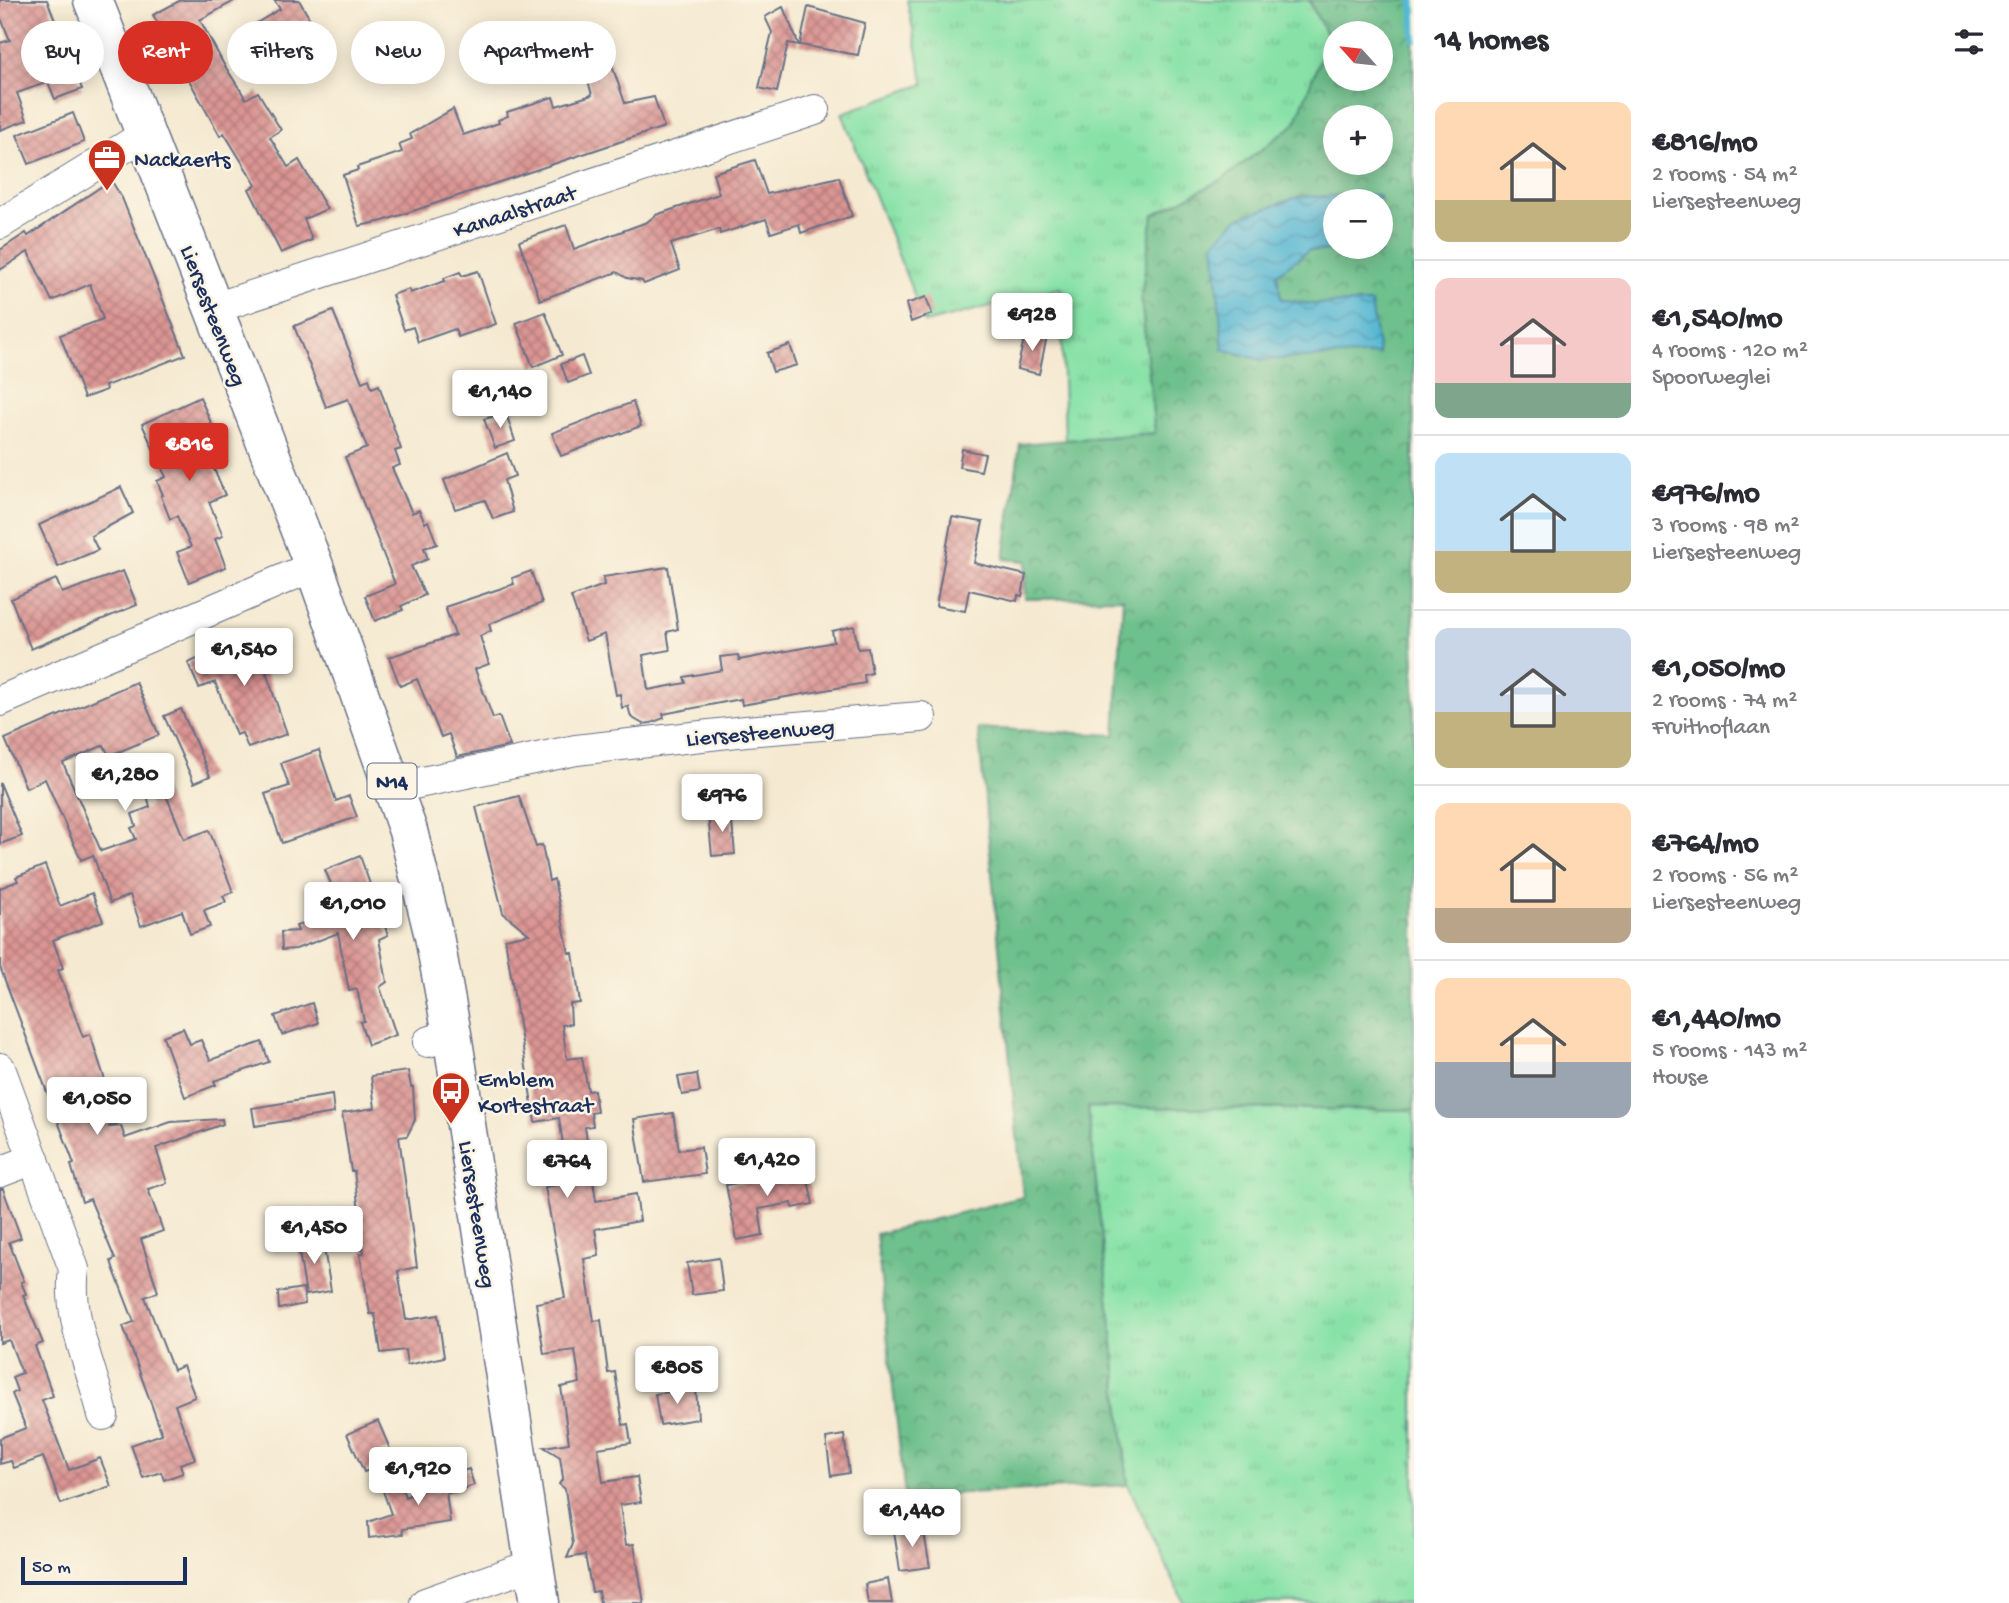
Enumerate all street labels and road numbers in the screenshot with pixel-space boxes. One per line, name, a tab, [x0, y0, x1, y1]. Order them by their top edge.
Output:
street label: Kanaalstraat	[450, 180, 582, 246]
street label: Liersesteenweg	[172, 242, 251, 391]
street label: Liersesteenweg	[685, 715, 836, 754]
road number: N14	[368, 764, 416, 798]
street label: Liersesteenweg	[451, 1139, 501, 1290]

